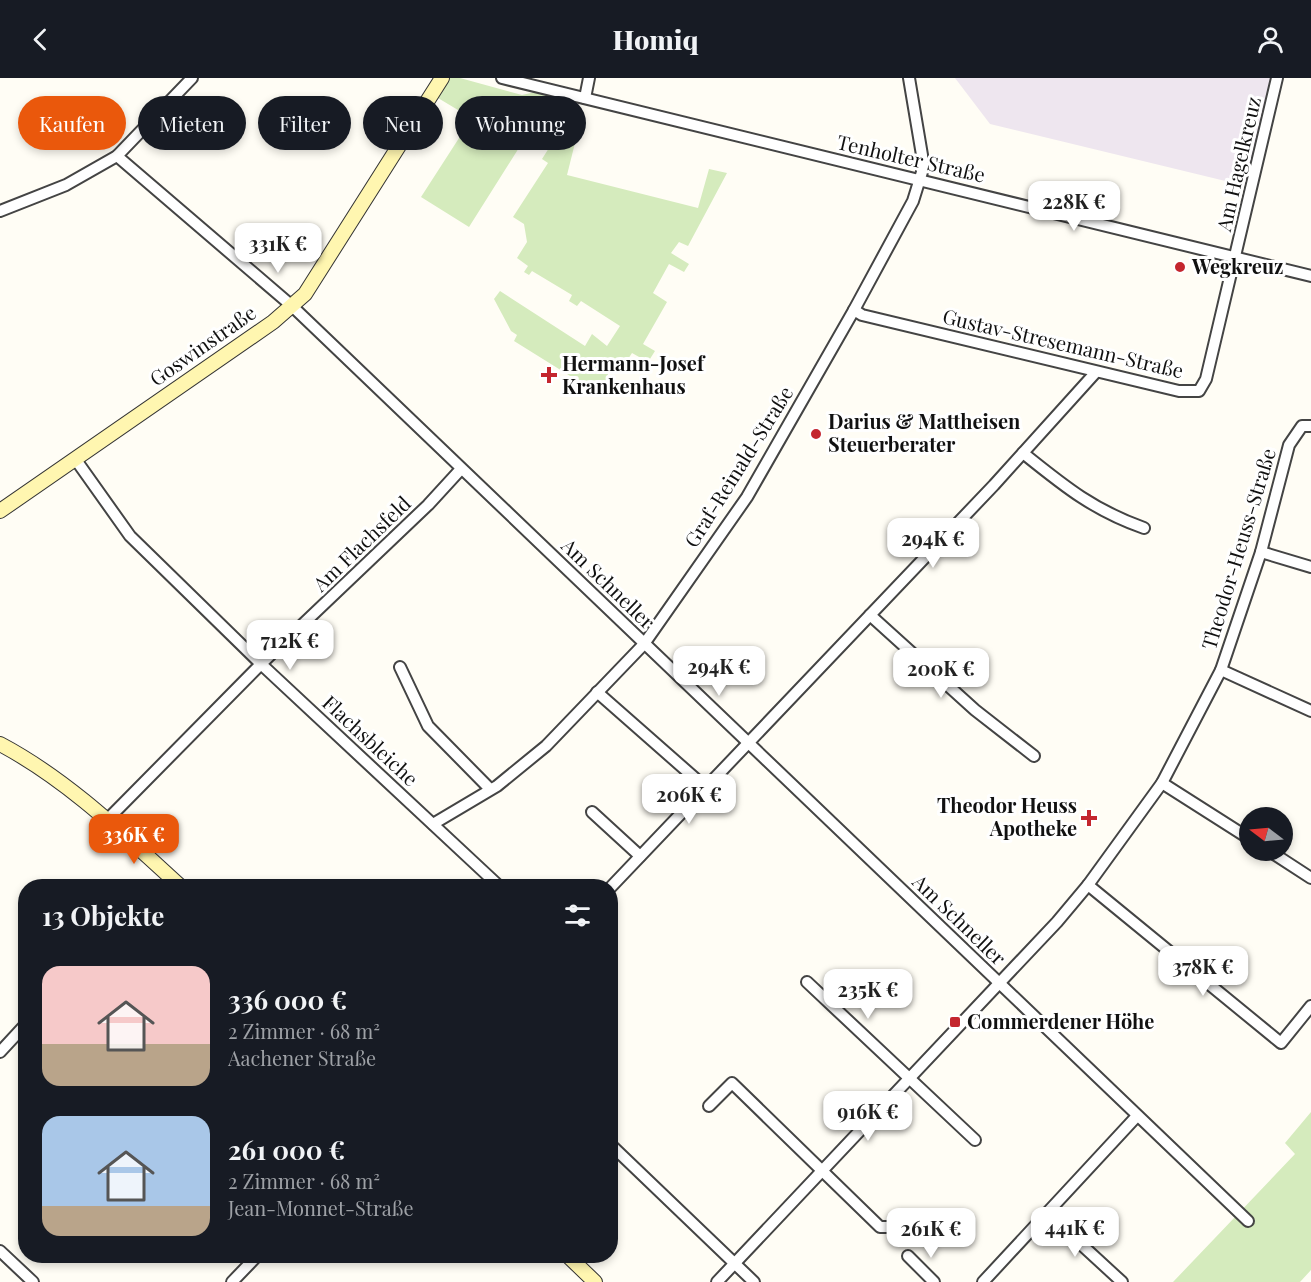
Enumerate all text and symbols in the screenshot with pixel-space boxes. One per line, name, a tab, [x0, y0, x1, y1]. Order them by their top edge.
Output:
text: Homiq	[612, 21, 699, 57]
icon: back	[24, 23, 57, 56]
icon: person	[1254, 23, 1287, 56]
street label: Am Hagelkreuz	[1209, 94, 1266, 235]
chip: Kaufen	[18, 96, 126, 150]
chip: Mieten	[138, 96, 246, 150]
chip: Filter	[258, 96, 351, 150]
chip: Neu	[363, 96, 443, 150]
chip: Wohnung	[455, 96, 586, 150]
street label: Tenholter Straße	[835, 127, 988, 188]
pin: 228K €	[1025, 181, 1123, 232]
text: 228K €	[1042, 187, 1106, 214]
pin: 331K €	[229, 223, 327, 274]
text: 331K €	[249, 229, 307, 256]
place label: Wegkreuz	[1191, 252, 1284, 279]
marker: Wegkreuz	[1173, 260, 1187, 274]
street label: Goswinstraße	[144, 298, 261, 391]
street label: Gustav-Stresemann-Straße	[940, 302, 1186, 383]
place label: Hermann-Josef Krankenhaus	[562, 349, 706, 399]
marker: Hermann-Josef Krankenhaus	[540, 366, 558, 384]
street label: Graf-Reinald-Straße	[677, 380, 798, 552]
place label: Darius & Mattheisen Steuerberater	[828, 407, 1021, 457]
marker: Darius & Mattheisen Steuerberater	[809, 427, 823, 441]
street label: Theodor-Heuss-Straße	[1194, 445, 1281, 652]
street label: Am Flachsfeld	[305, 489, 416, 597]
pin: 294K €	[884, 518, 982, 569]
text: 294K €	[901, 524, 965, 551]
street label: Am Schneller	[556, 531, 662, 634]
pin: 712K €	[241, 620, 339, 671]
text: 712K €	[261, 626, 319, 653]
pin: 294K €	[670, 646, 768, 697]
pin: 200K €	[892, 648, 990, 699]
text: 294K €	[687, 652, 751, 679]
text: 200K €	[907, 654, 975, 681]
street label: Flachsbleiche	[317, 689, 425, 791]
pin: 206K €	[640, 774, 738, 825]
text: 206K €	[656, 780, 722, 807]
place label: Theodor Heuss Apotheke	[937, 791, 1077, 841]
north arrow	[1239, 807, 1293, 861]
map controls	[1239, 807, 1293, 861]
marker: Theodor Heuss Apotheke	[1082, 811, 1096, 825]
pin: 336K €	[85, 814, 183, 865]
text: 336K €	[103, 820, 165, 847]
street label: Am Schneller	[907, 867, 1013, 970]
text: 13 Objekte	[42, 898, 164, 933]
icon: filters	[561, 899, 594, 932]
pin: 378K €	[1154, 946, 1252, 997]
text: 378K €	[1172, 952, 1234, 979]
pin: 235K €	[819, 969, 917, 1020]
text: 235K €	[838, 975, 898, 1002]
text: 336 000 €	[228, 982, 347, 1017]
icon: home	[90, 990, 162, 1062]
place label: Commerdener Höhe	[967, 1007, 1154, 1034]
marker: Commerdener Höhe	[948, 1015, 962, 1029]
text: 2 Zimmer · 68 m²	[228, 1017, 380, 1044]
text: Aachener Straße	[228, 1044, 376, 1071]
pin: 916K €	[819, 1091, 917, 1142]
text: 916K €	[837, 1097, 899, 1124]
text: 261 000 €	[228, 1132, 345, 1167]
icon: home	[90, 1140, 162, 1212]
text: 2 Zimmer · 68 m²	[228, 1167, 380, 1194]
text: Jean-Monnet-Straße	[228, 1194, 414, 1221]
pin: 441K €	[1026, 1207, 1124, 1258]
pin: 261K €	[882, 1208, 980, 1259]
text: 441K €	[1045, 1213, 1105, 1240]
text: 261K €	[901, 1214, 961, 1241]

